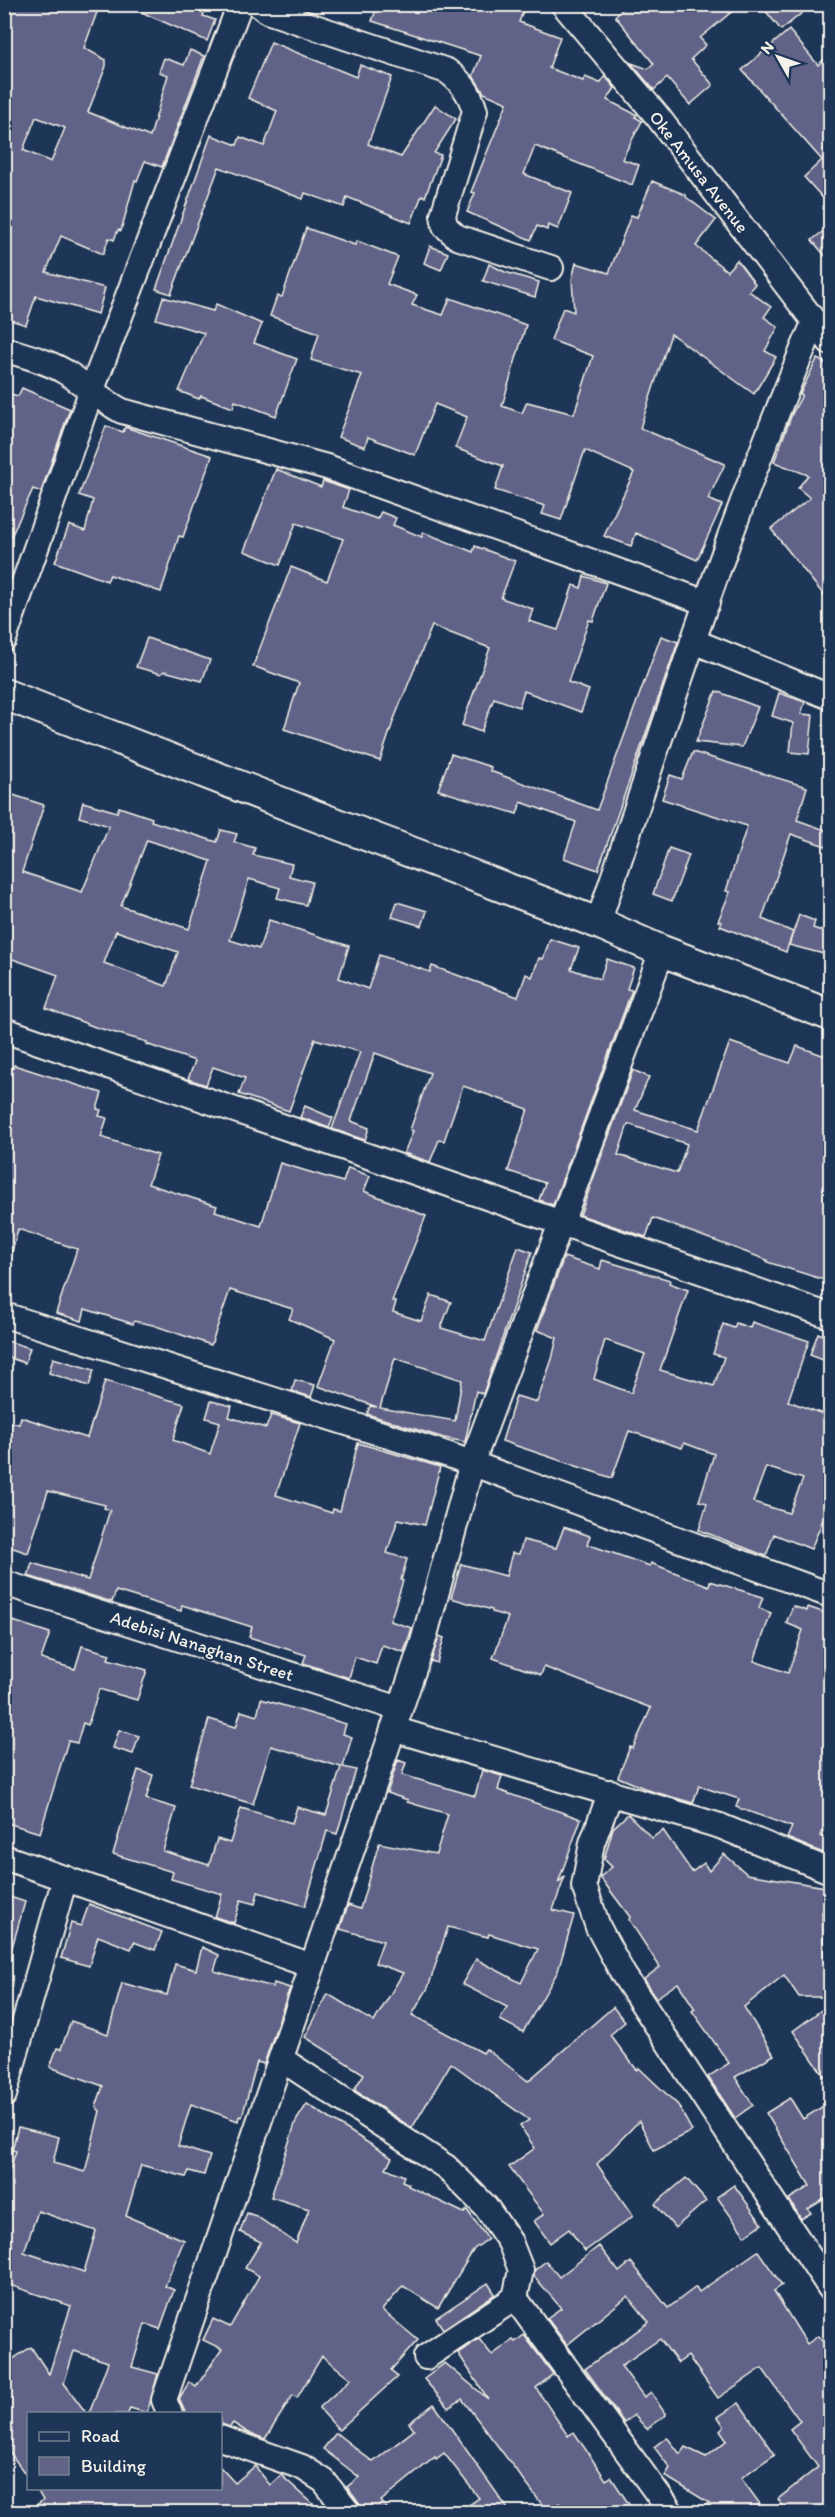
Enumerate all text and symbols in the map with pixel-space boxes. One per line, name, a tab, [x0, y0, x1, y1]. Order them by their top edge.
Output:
north arrow	[748, 27, 808, 87]
text: N	[756, 37, 778, 58]
street label: Oke Amusa Avenue	[645, 107, 753, 237]
street label: Adebisi Nanaghan Street	[108, 1606, 297, 1686]
legend	[27, 2412, 222, 2490]
text: Road	[81, 2425, 120, 2447]
text: Building	[81, 2455, 147, 2477]

